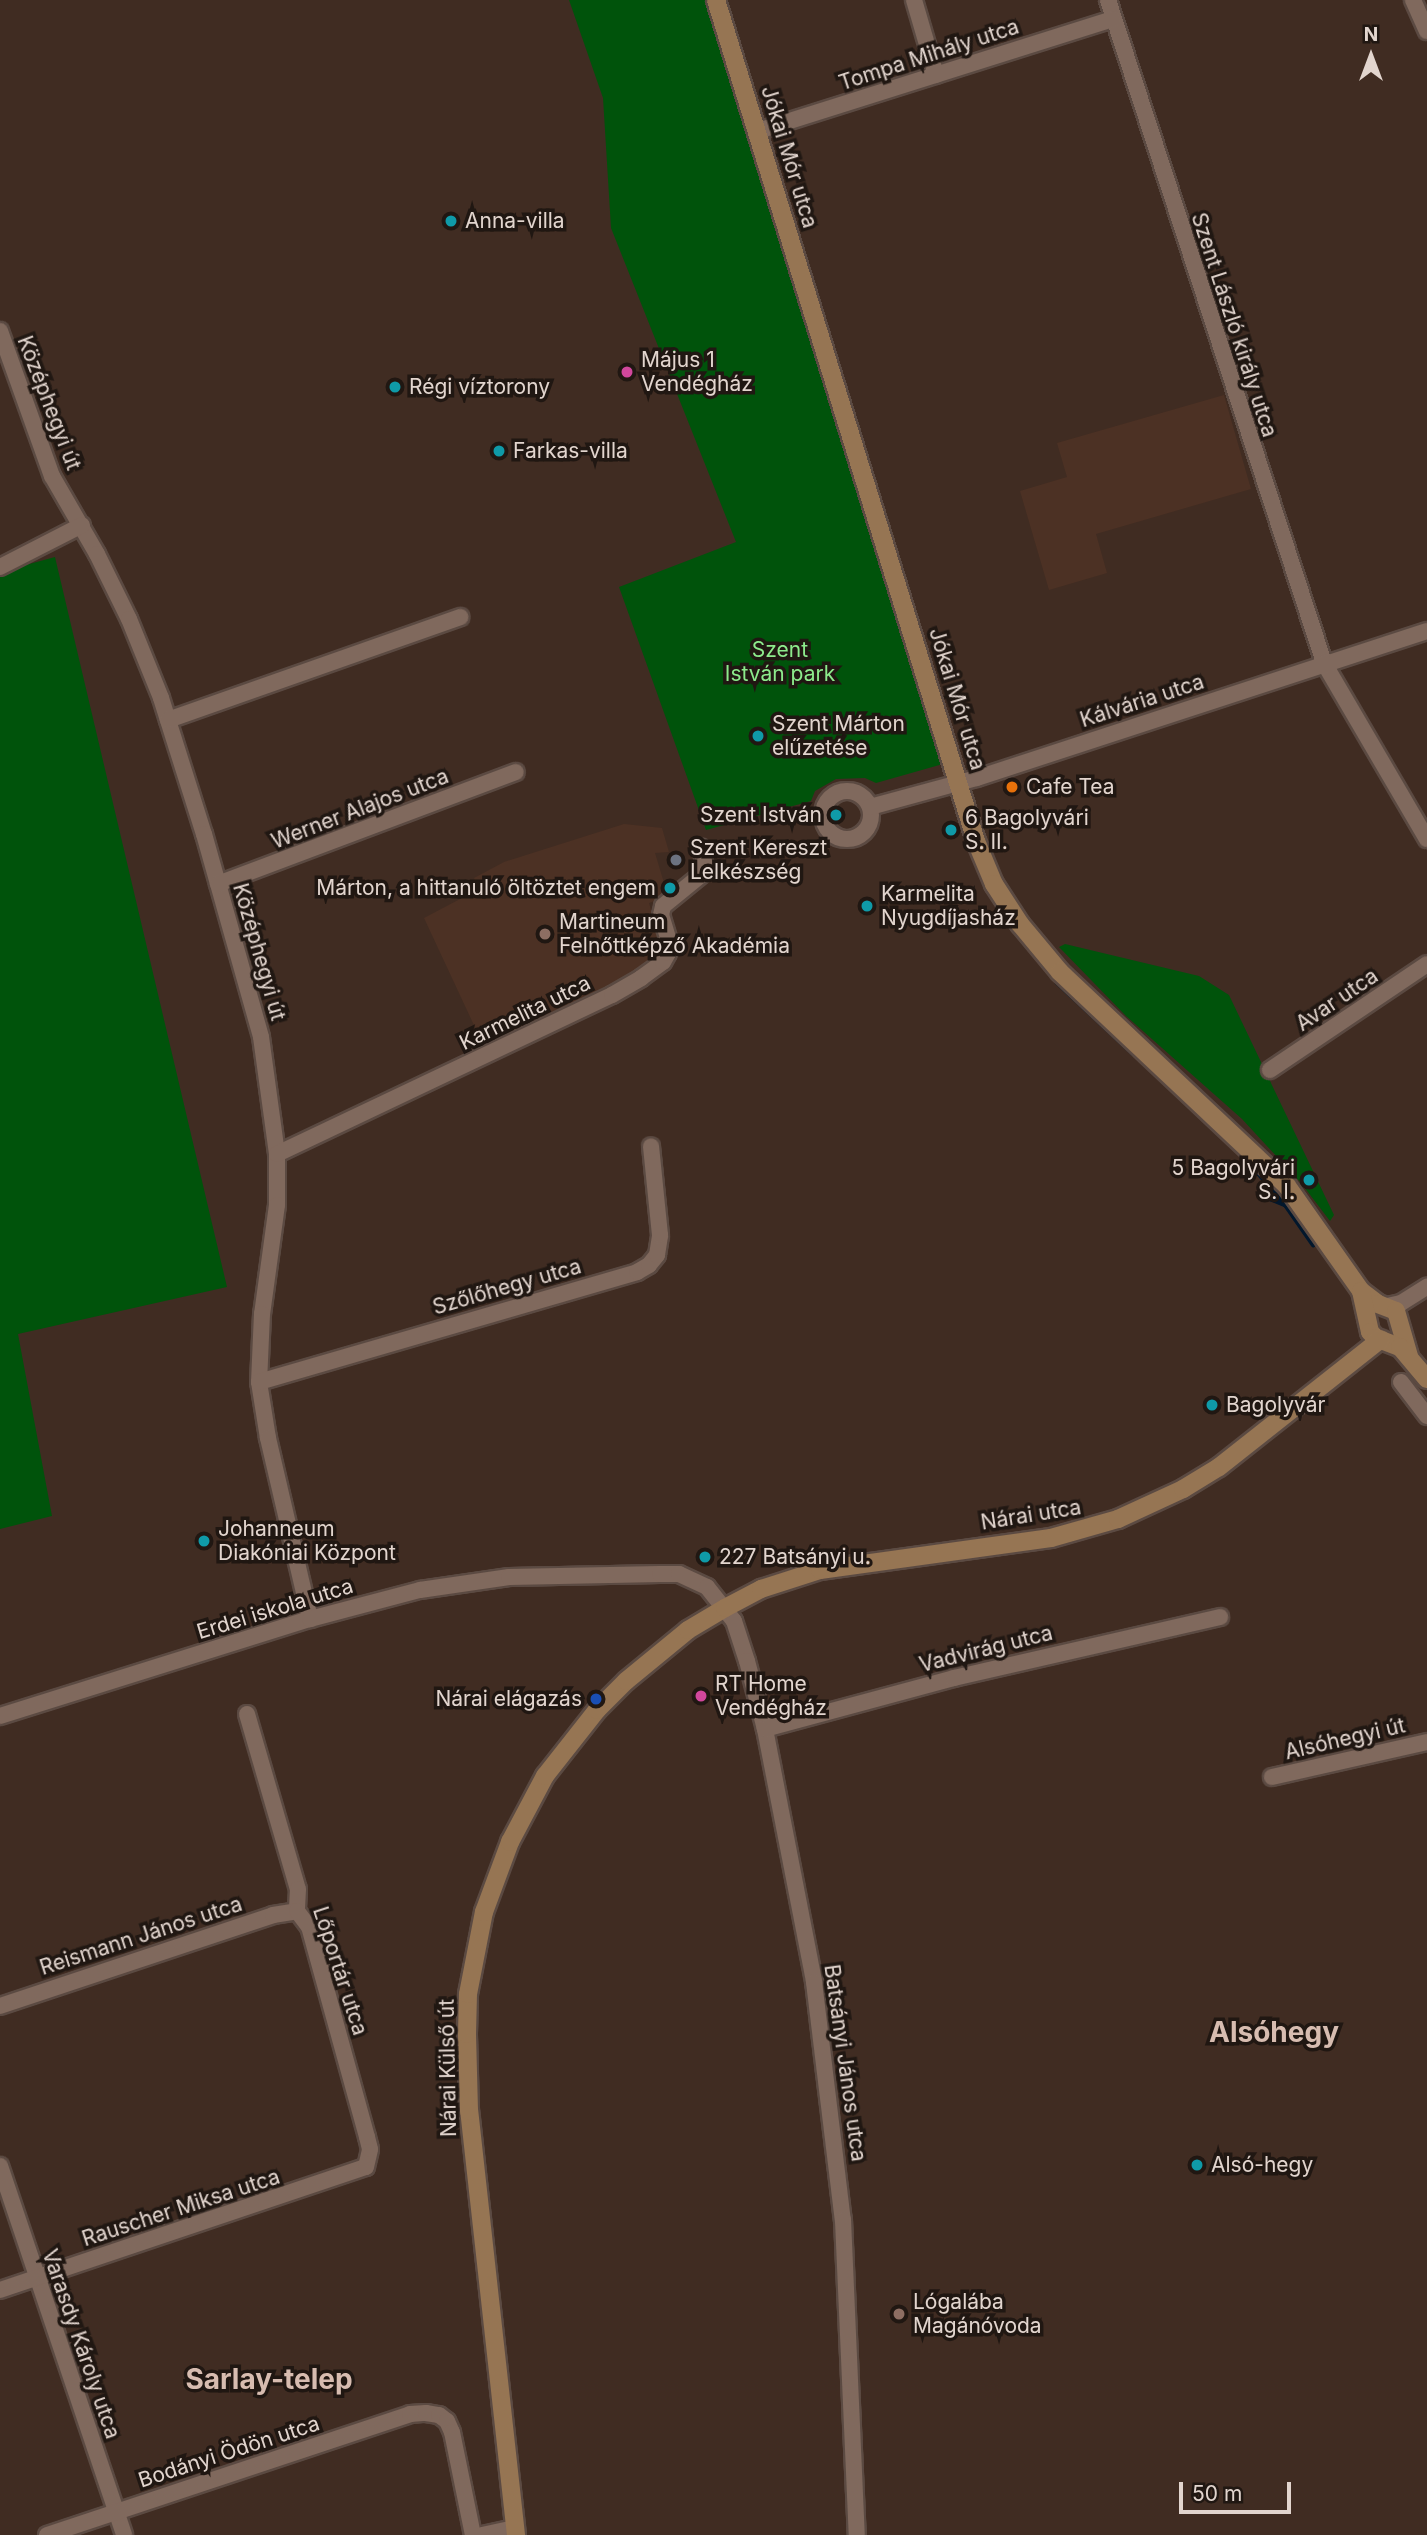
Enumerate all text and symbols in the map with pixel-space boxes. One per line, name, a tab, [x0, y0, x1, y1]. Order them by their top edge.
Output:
street label: Tompa Mihály utca	[836, 14, 1022, 96]
north arrow	[1336, 21, 1406, 91]
text: N	[1364, 23, 1378, 46]
street label: Jókai Mór utca	[755, 83, 823, 231]
place label: Anna-villa	[465, 208, 565, 234]
street label: Szent László király utca	[1186, 210, 1282, 440]
marker: Anna-villa	[443, 213, 459, 229]
street label: Középhegyi út	[12, 332, 86, 474]
place label: Május 1 Vendégház	[641, 347, 753, 397]
marker: Május 1 Vendégház	[619, 364, 635, 380]
place label: Régi víztorony	[409, 374, 550, 400]
marker: Régi víztorony	[387, 379, 403, 395]
place label: Farkas-villa	[513, 438, 628, 464]
marker: Farkas-villa	[491, 443, 507, 459]
street label: Jókai Mór utca	[923, 625, 991, 773]
park label: Szent István park	[725, 637, 835, 687]
street label: Kálvária utca	[1077, 669, 1207, 733]
place label: Szent Márton elűzetése	[772, 711, 905, 761]
marker: Szent Márton elűzetése	[750, 728, 766, 744]
street label: Werner Alajos utca	[268, 764, 452, 854]
place label: Cafe Tea	[1026, 774, 1115, 800]
marker: Cafe Tea	[1004, 779, 1020, 795]
place label: Szent István	[700, 802, 822, 828]
place label: 6 Bagolyvári S. II.	[965, 805, 1089, 855]
marker: Szent István	[828, 807, 844, 823]
marker: 6 Bagolyvári S. II.	[943, 822, 959, 838]
place label: Szent Kereszt Lelkészség	[690, 835, 827, 885]
marker: Szent Kereszt Lelkészség	[668, 852, 684, 868]
place label: Márton, a hittanuló öltöztet engem	[316, 875, 656, 901]
street label: Középhegyi út	[227, 880, 291, 1024]
marker: Márton, a hittanuló öltöztet engem	[662, 880, 678, 896]
place label: Karmelita Nyugdíjasház	[881, 881, 1016, 931]
marker: Karmelita Nyugdíjasház	[859, 898, 875, 914]
place label: Martineum Felnőttképző Akadémia	[559, 909, 790, 959]
marker: Martineum Felnőttképző Akadémia	[537, 926, 553, 942]
street label: Avar utca	[1291, 963, 1383, 1037]
street label: Karmelita utca	[455, 970, 595, 1056]
place label: 5 Bagolyvári S. I.	[1172, 1155, 1295, 1205]
marker: 5 Bagolyvári S. I.	[1301, 1172, 1317, 1188]
street label: Szőlőhegy utca	[430, 1254, 584, 1320]
place label: Bagolyvár	[1226, 1392, 1325, 1418]
marker: Bagolyvár	[1204, 1397, 1220, 1413]
street label: Nárai utca	[979, 1495, 1083, 1535]
place label: Johanneum Diakóniai Központ	[218, 1516, 396, 1566]
marker: Johanneum Diakóniai Központ	[196, 1533, 212, 1549]
place label: 227 Batsányi u.	[719, 1544, 871, 1570]
marker: 227 Batsányi u.	[697, 1549, 713, 1565]
street label: Erdei iskola utca	[194, 1573, 356, 1645]
street label: Vadvirág utca	[917, 1620, 1055, 1678]
place label: RT Home Vendégház	[715, 1671, 827, 1721]
place label: Nárai elágazás	[435, 1686, 582, 1712]
marker: RT Home Vendégház	[693, 1688, 709, 1704]
marker: Nárai elágazás	[588, 1691, 604, 1707]
street label: Alsóhegyi út	[1282, 1713, 1408, 1765]
street label: Reismann János utca	[37, 1891, 245, 1981]
street label: Lőportár utca	[307, 1903, 373, 2039]
street label: Batsányi János utca	[819, 1963, 871, 2163]
street label: Nárai Külső út	[434, 1999, 462, 2137]
district label: Alsóhegy	[1209, 2015, 1339, 2049]
place label: Alsó-hegy	[1211, 2152, 1313, 2178]
marker: Alsó-hegy	[1189, 2157, 1205, 2173]
street label: Rauscher Miksa utca	[79, 2164, 283, 2252]
street label: Varasdy Károly utca	[37, 2246, 125, 2442]
place label: Lógalába Magánóvoda	[913, 2289, 1042, 2339]
marker: Lógalába Magánóvoda	[891, 2306, 907, 2322]
district label: Sarlay-telep	[185, 2362, 353, 2396]
street label: Bodányi Ödön utca	[135, 2411, 323, 2493]
scale bar	[1182, 2468, 1294, 2512]
text: 50 m	[1192, 2481, 1242, 2506]

